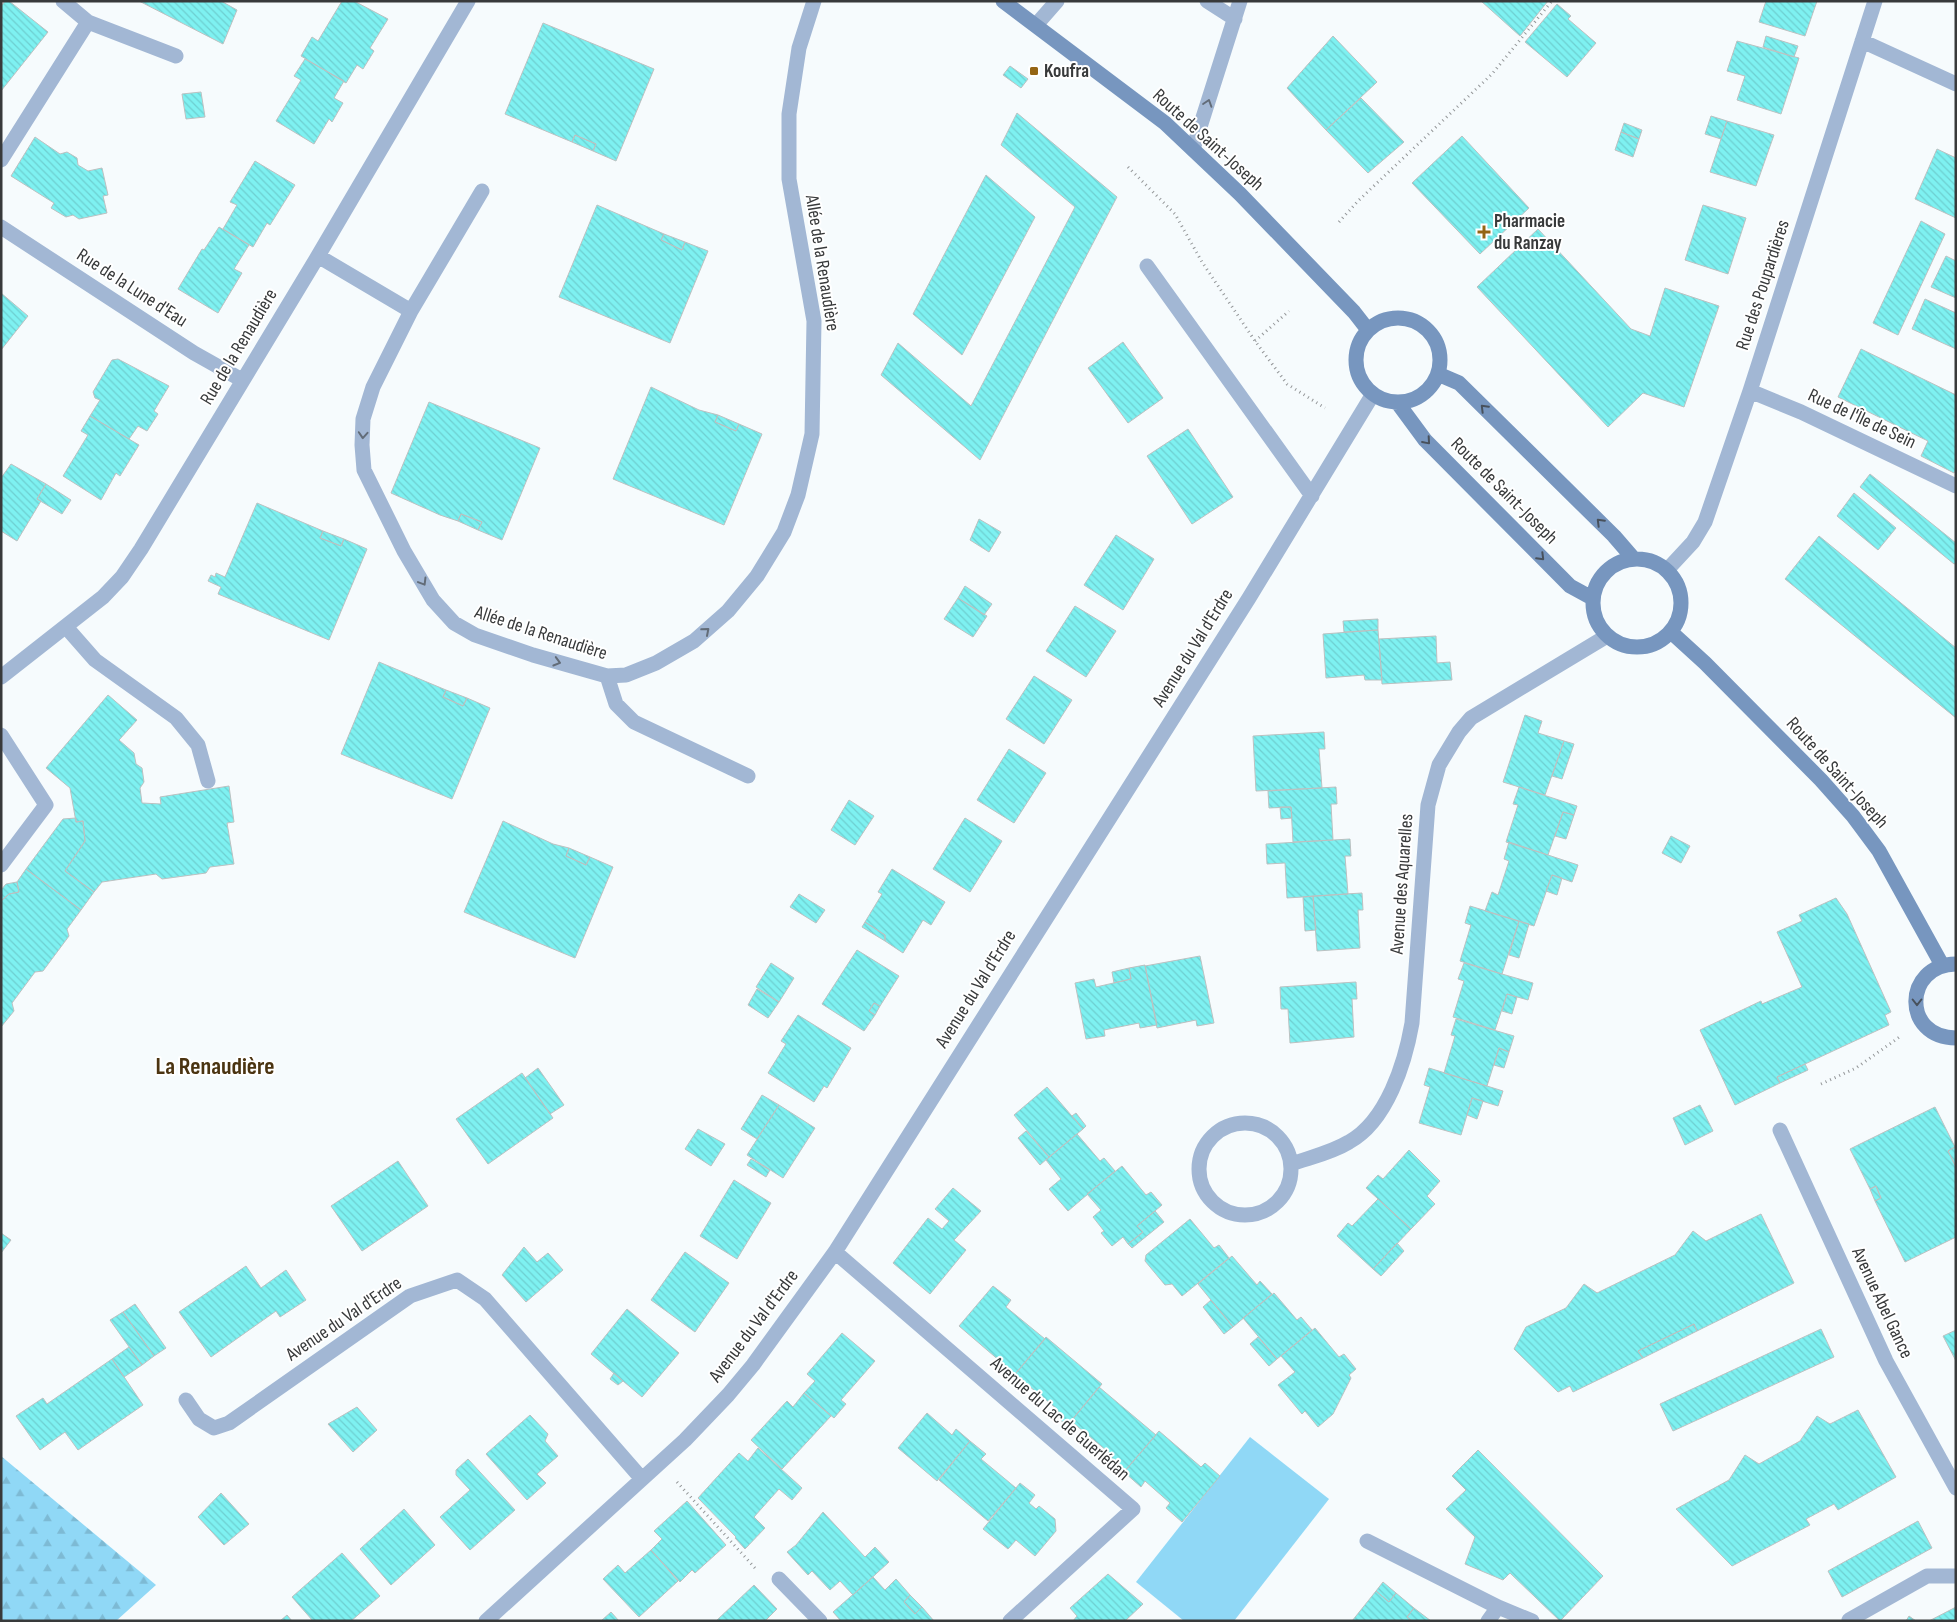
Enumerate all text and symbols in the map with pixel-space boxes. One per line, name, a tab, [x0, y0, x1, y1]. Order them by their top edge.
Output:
place label: Koufra	[1044, 60, 1089, 83]
marker: Koufra	[1028, 65, 1040, 77]
street label: Route de Saint-Joseph	[1148, 84, 1268, 196]
one-way arrow	[1203, 99, 1213, 108]
street label: Allée de la Renaudière	[800, 192, 844, 333]
place label: Pharmacie du Ranzay	[1494, 210, 1565, 255]
street label: Rue des Poupardières	[1731, 217, 1795, 353]
marker: Pharmacie du Ranzay	[1478, 226, 1490, 238]
street label: Rue de la Lune d'Eau	[72, 244, 192, 332]
street label: Rue de la Renaudière	[195, 285, 283, 409]
street label: Rue de l'Île de Sein	[1804, 384, 1920, 454]
one-way arrow	[1481, 405, 1490, 414]
one-way arrow	[357, 431, 368, 439]
street label: Route de Saint-Joseph	[1446, 433, 1562, 549]
one-way arrow	[1421, 436, 1430, 445]
one-way arrow	[1596, 519, 1605, 528]
one-way arrow	[1535, 551, 1544, 560]
one-way arrow	[416, 577, 426, 586]
street label: Avenue du Val d'Erdre	[1147, 585, 1238, 712]
street label: Allée de la Renaudière	[471, 600, 610, 665]
one-way arrow	[700, 627, 709, 636]
one-way arrow	[553, 656, 561, 666]
street label: Route de Saint-Joseph	[1781, 713, 1893, 833]
street label: Avenue des Aquarelles	[1386, 813, 1418, 956]
street label: Avenue du Val d'Erdre	[930, 926, 1021, 1053]
one-way arrow	[1912, 998, 1922, 1006]
district label: La Renaudière	[156, 1052, 274, 1081]
street label: Avenue Abel Gance	[1846, 1243, 1918, 1362]
street label: Avenue du Val d'Erdre	[704, 1265, 804, 1388]
street label: Avenue du Val d'Erdre	[281, 1272, 406, 1367]
street label: Avenue du Lac de Guerlédan	[985, 1352, 1134, 1486]

